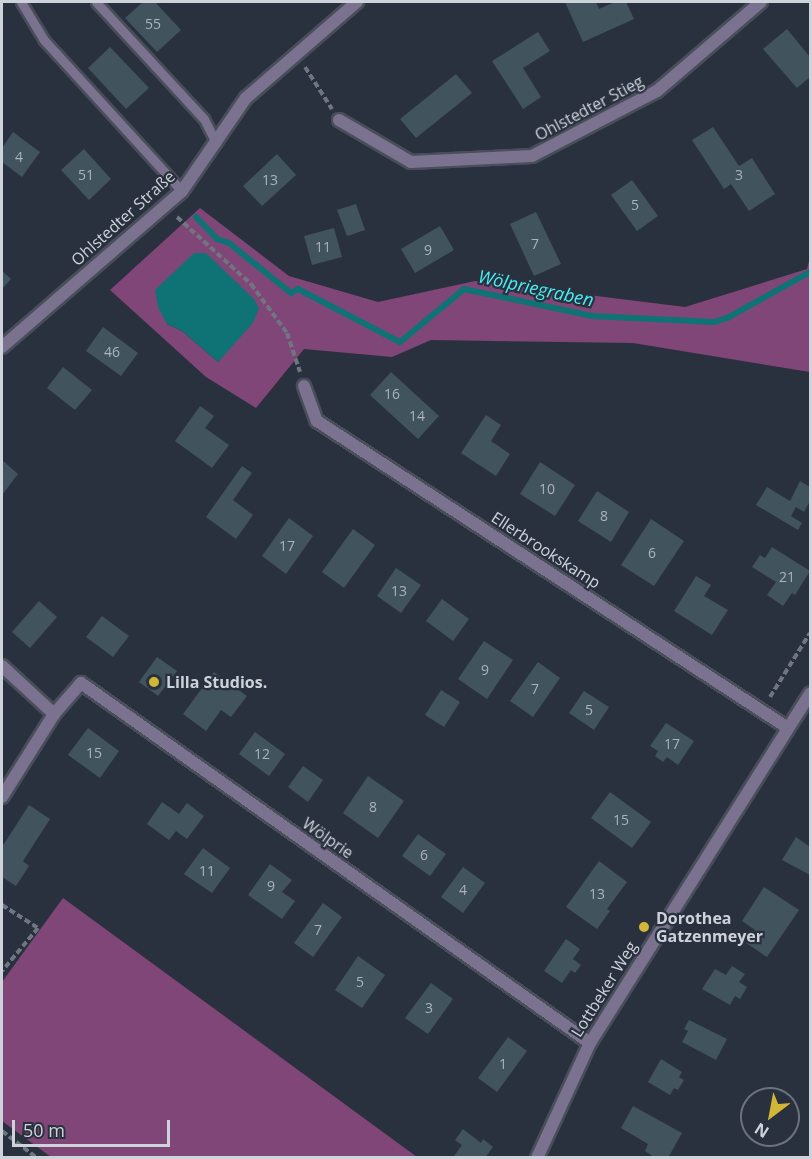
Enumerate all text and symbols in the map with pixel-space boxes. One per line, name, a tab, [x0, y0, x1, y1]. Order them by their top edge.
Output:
house number: 55	[145, 16, 161, 32]
street label: Ohlstedter Stieg	[532, 71, 646, 145]
house number: 4	[15, 149, 23, 165]
street label: Ohlstedter Straße	[67, 166, 179, 270]
house number: 51	[78, 167, 94, 183]
house number: 3	[735, 167, 743, 183]
house number: 13	[262, 172, 278, 188]
house number: 5	[631, 197, 639, 213]
house number: 7	[531, 236, 539, 252]
house number: 11	[315, 239, 331, 255]
house number: 9	[424, 242, 432, 258]
water label: Wölpriegraben	[476, 265, 596, 311]
house number: 46	[104, 344, 120, 360]
house number: 16	[384, 386, 400, 402]
house number: 14	[409, 408, 425, 424]
house number: 10	[539, 481, 555, 497]
street label: Ellerbrookskamp	[488, 508, 604, 592]
house number: 8	[600, 508, 608, 524]
house number: 17	[279, 538, 295, 554]
house number: 6	[648, 545, 656, 561]
house number: 21	[779, 569, 795, 585]
house number: 13	[391, 583, 407, 599]
house number: 9	[481, 662, 489, 678]
place label: Lilla Studios.	[166, 672, 267, 692]
marker: Lilla Studios.	[147, 675, 161, 689]
house number: 7	[531, 681, 539, 697]
house number: 5	[585, 702, 593, 718]
house number: 17	[664, 736, 680, 752]
house number: 15	[86, 745, 102, 761]
house number: 12	[254, 746, 270, 762]
house number: 8	[369, 799, 377, 815]
house number: 15	[613, 812, 629, 828]
street label: Wölprie	[299, 814, 357, 862]
house number: 6	[420, 847, 428, 863]
house number: 11	[199, 863, 215, 879]
house number: 9	[267, 878, 275, 894]
house number: 4	[459, 882, 467, 898]
house number: 13	[589, 886, 605, 902]
place label: Dorothea Gatzenmeyer	[656, 908, 763, 946]
marker: Dorothea Gatzenmeyer	[637, 920, 651, 934]
house number: 7	[314, 922, 322, 938]
street label: Lottbeker Weg	[567, 938, 641, 1040]
house number: 5	[356, 974, 364, 990]
house number: 3	[425, 1000, 433, 1016]
house number: 1	[499, 1056, 507, 1072]
north arrow	[740, 1087, 800, 1147]
scale bar	[15, 1108, 172, 1146]
text: 50 m	[23, 1118, 65, 1142]
text: N	[750, 1118, 773, 1143]

